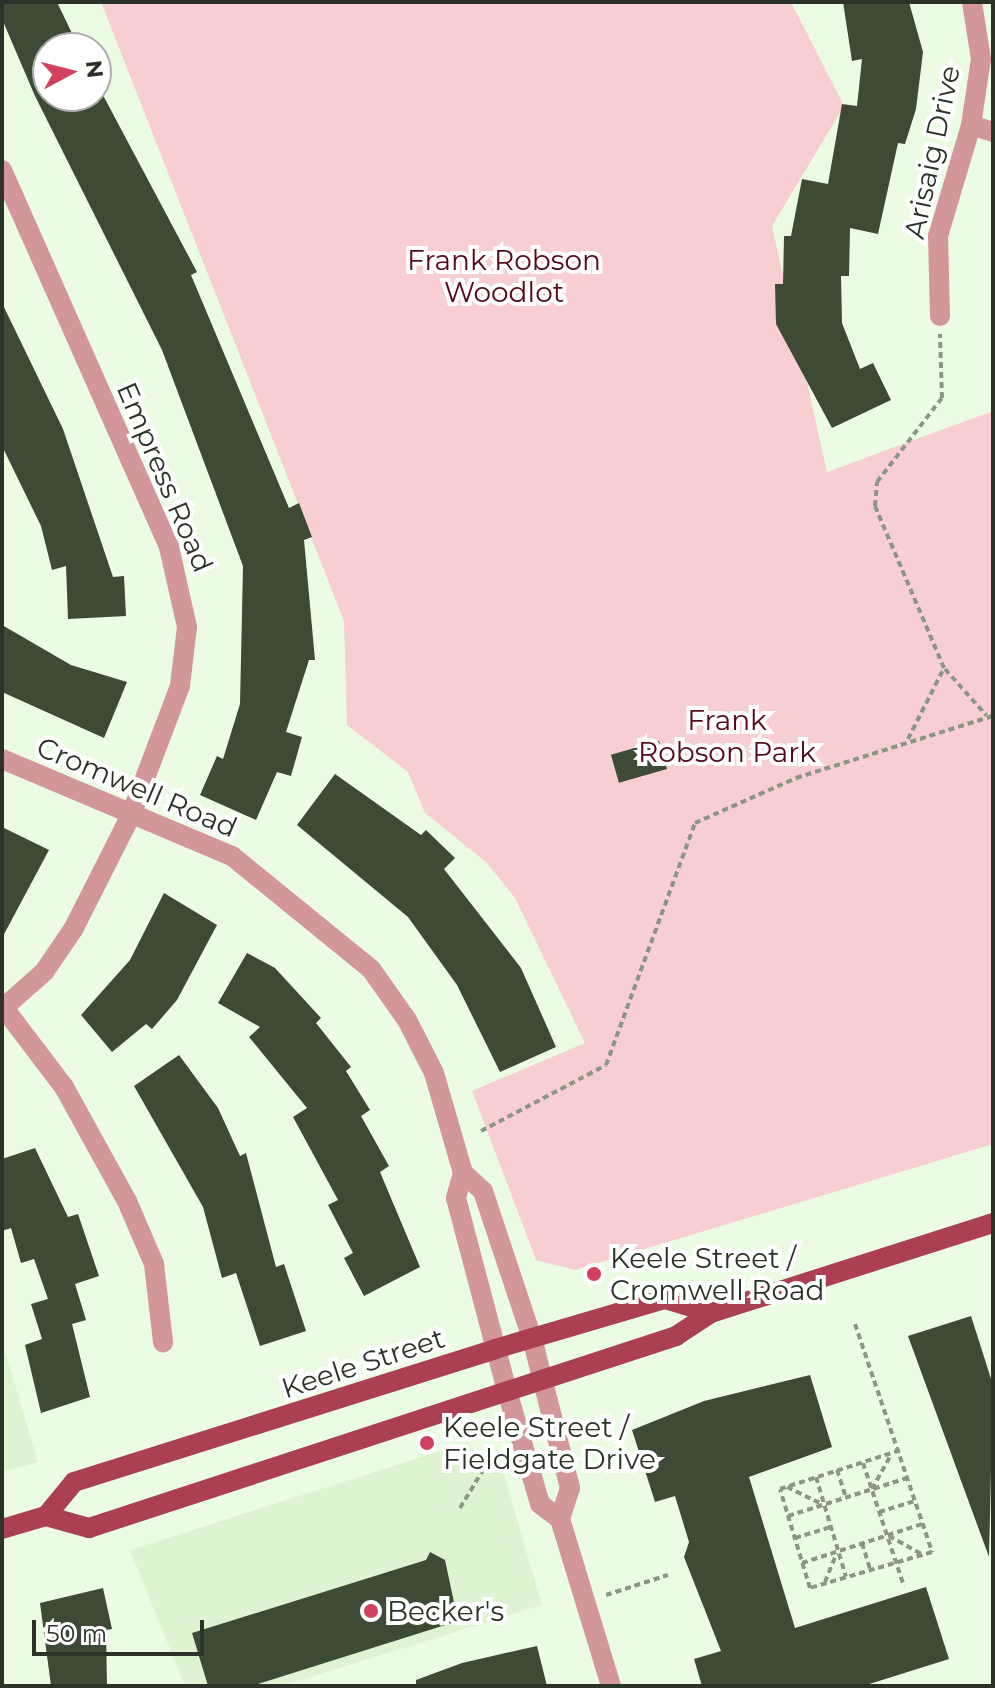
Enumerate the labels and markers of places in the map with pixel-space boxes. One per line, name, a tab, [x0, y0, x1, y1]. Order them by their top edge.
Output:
place label: Keele Street / Cromwell Road	[610, 1241, 824, 1307]
marker: Keele Street / Cromwell Road	[585, 1265, 603, 1283]
place label: Keele Street / Fieldgate Drive	[443, 1410, 656, 1476]
marker: Keele Street / Fieldgate Drive	[418, 1434, 436, 1452]
place label: Becker's	[387, 1594, 504, 1628]
marker: Becker's	[362, 1602, 380, 1620]

